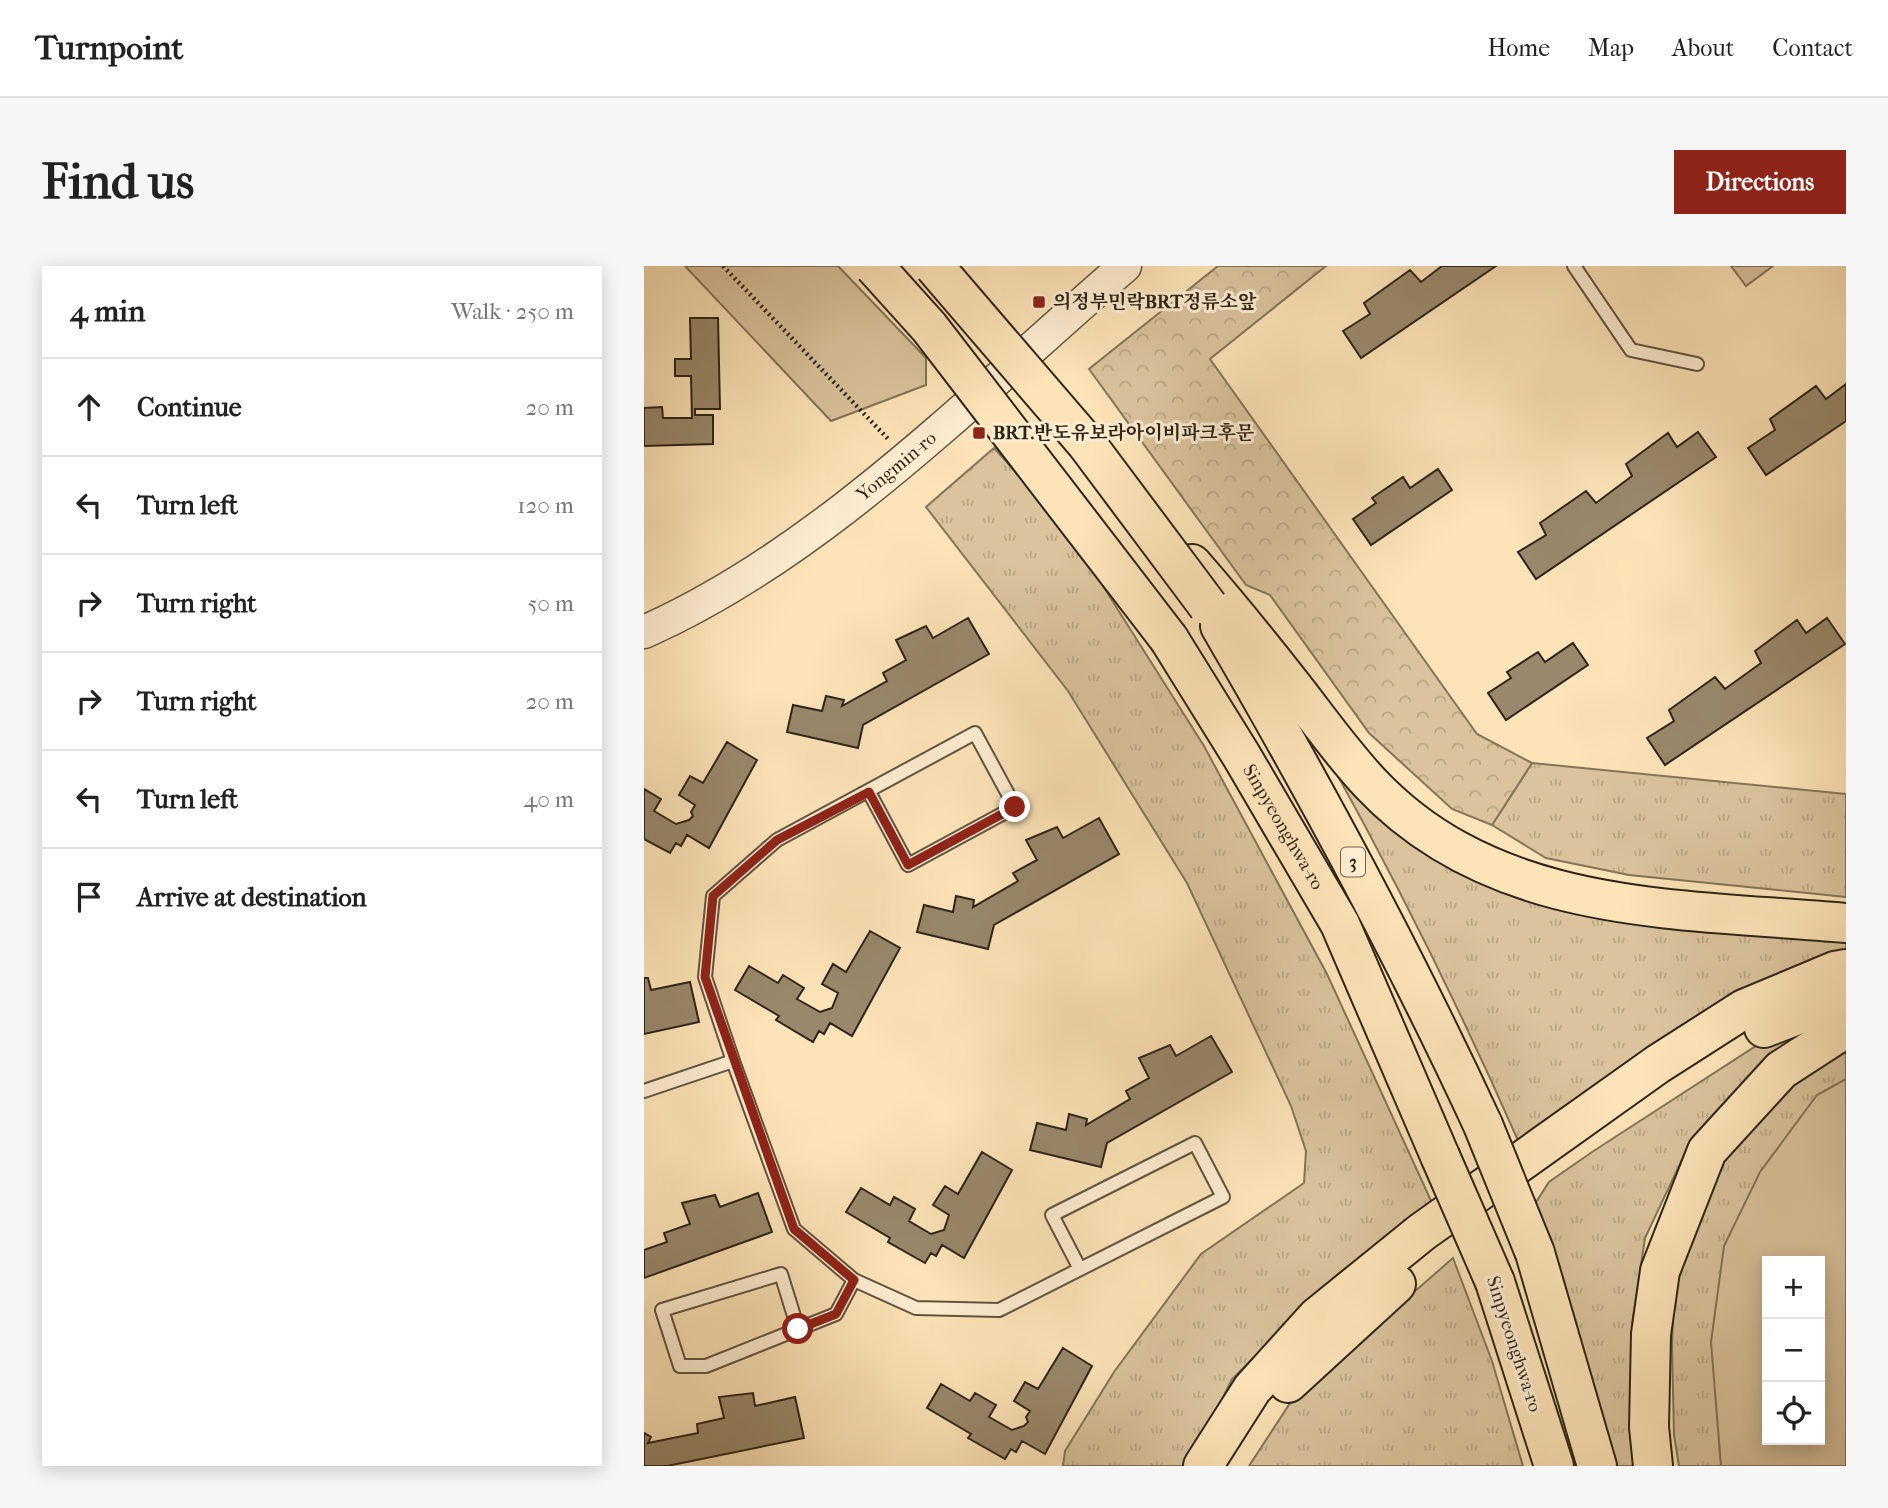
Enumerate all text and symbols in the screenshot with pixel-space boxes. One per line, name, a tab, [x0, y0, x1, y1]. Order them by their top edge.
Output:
text: Turnpoint	[35, 29, 183, 68]
text: Home	[1488, 34, 1550, 62]
text: Map	[1588, 34, 1634, 62]
text: About	[1672, 34, 1734, 62]
text: Contact	[1772, 34, 1853, 62]
button: Directions	[1674, 150, 1846, 214]
text: Find us	[42, 153, 194, 211]
place label: 의정부민락BRT정류소앞	[1053, 291, 1257, 313]
text: 4 min	[70, 294, 145, 329]
marker: 의정부민락BRT정류소앞	[1031, 294, 1047, 310]
text: Walk · 250 m	[451, 298, 574, 325]
icon: ahead	[70, 388, 108, 426]
text: Continue	[137, 392, 242, 423]
text: 20 m	[525, 394, 574, 421]
place label: BRT.반도유보라아이비파크후문	[993, 422, 1254, 444]
marker: BRT.반도유보라아이비파크후문	[971, 425, 987, 441]
street label: Yongmin-ro	[851, 427, 941, 506]
icon: left	[70, 486, 108, 524]
text: Turn left	[137, 490, 238, 521]
text: 120 m	[517, 492, 574, 519]
icon: right	[70, 584, 108, 622]
text: Turn right	[137, 588, 257, 619]
text: 50 m	[527, 590, 574, 617]
icon: right	[70, 682, 108, 720]
text: Turn right	[137, 686, 257, 717]
text: 20 m	[525, 688, 574, 715]
street label: Sinpyeonghwa-ro	[1238, 760, 1329, 894]
icon: left	[70, 780, 108, 818]
text: Turn left	[137, 784, 238, 815]
text: 40 m	[524, 786, 574, 813]
route end	[999, 791, 1030, 822]
road number: 3	[1341, 848, 1365, 876]
icon: arrive	[70, 878, 108, 916]
text: Arrive at destination	[137, 882, 367, 913]
map controls	[1762, 1256, 1825, 1445]
button: +	[1762, 1256, 1825, 1319]
street label: Sinpyeonghwa-ro	[1482, 1273, 1546, 1415]
route start	[782, 1313, 813, 1344]
button: −	[1762, 1319, 1825, 1382]
button: locate	[1762, 1382, 1825, 1445]

